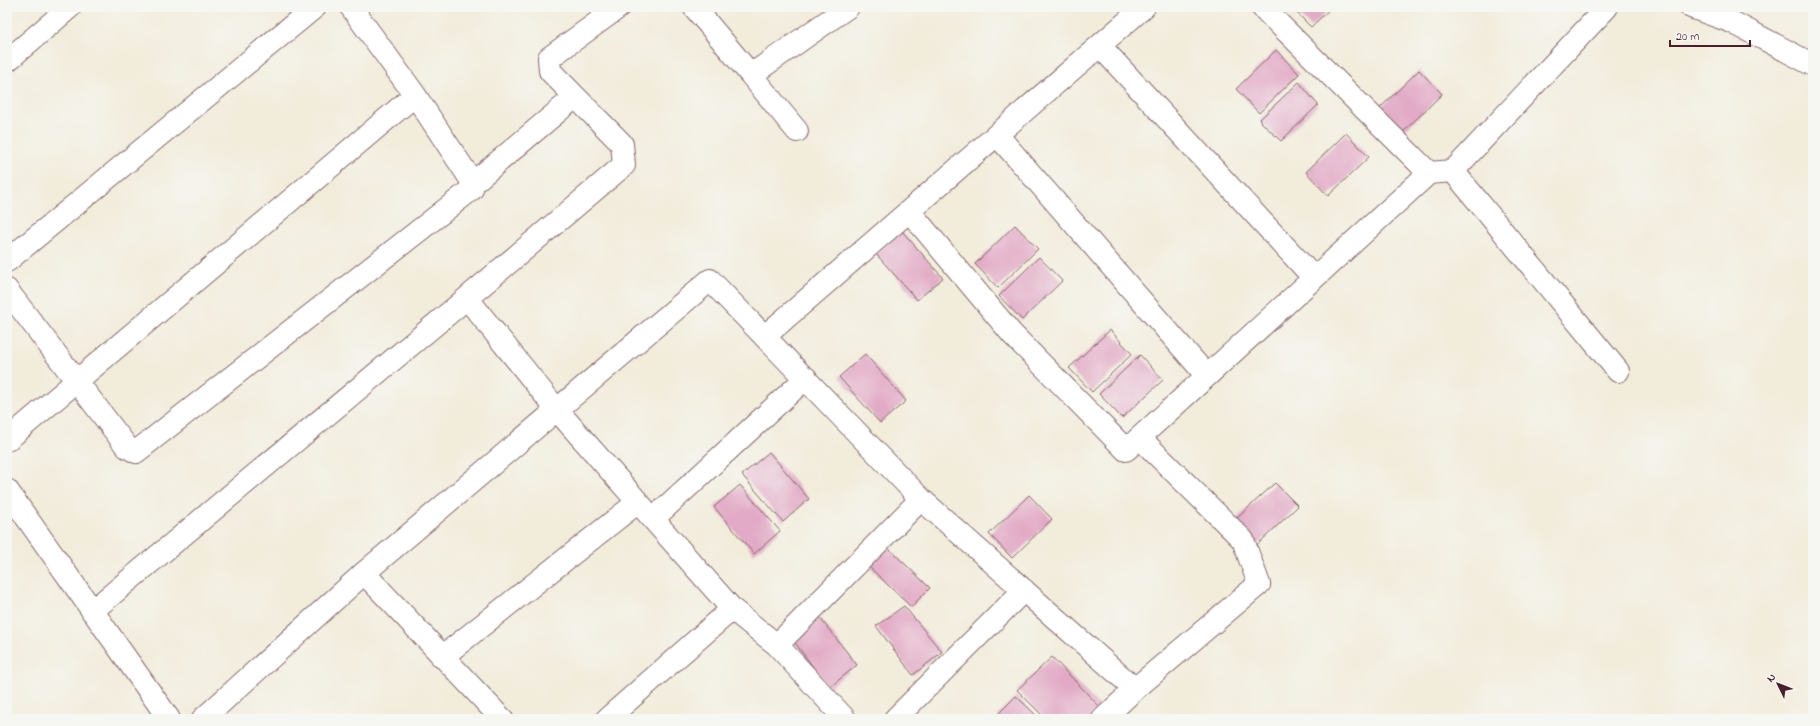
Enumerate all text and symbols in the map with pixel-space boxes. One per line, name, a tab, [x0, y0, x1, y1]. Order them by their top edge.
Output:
scale bar	[1670, 22, 1750, 48]
text: 20 m	[1676, 28, 1699, 46]
north arrow	[1758, 664, 1798, 704]
text: N	[1763, 670, 1780, 686]

